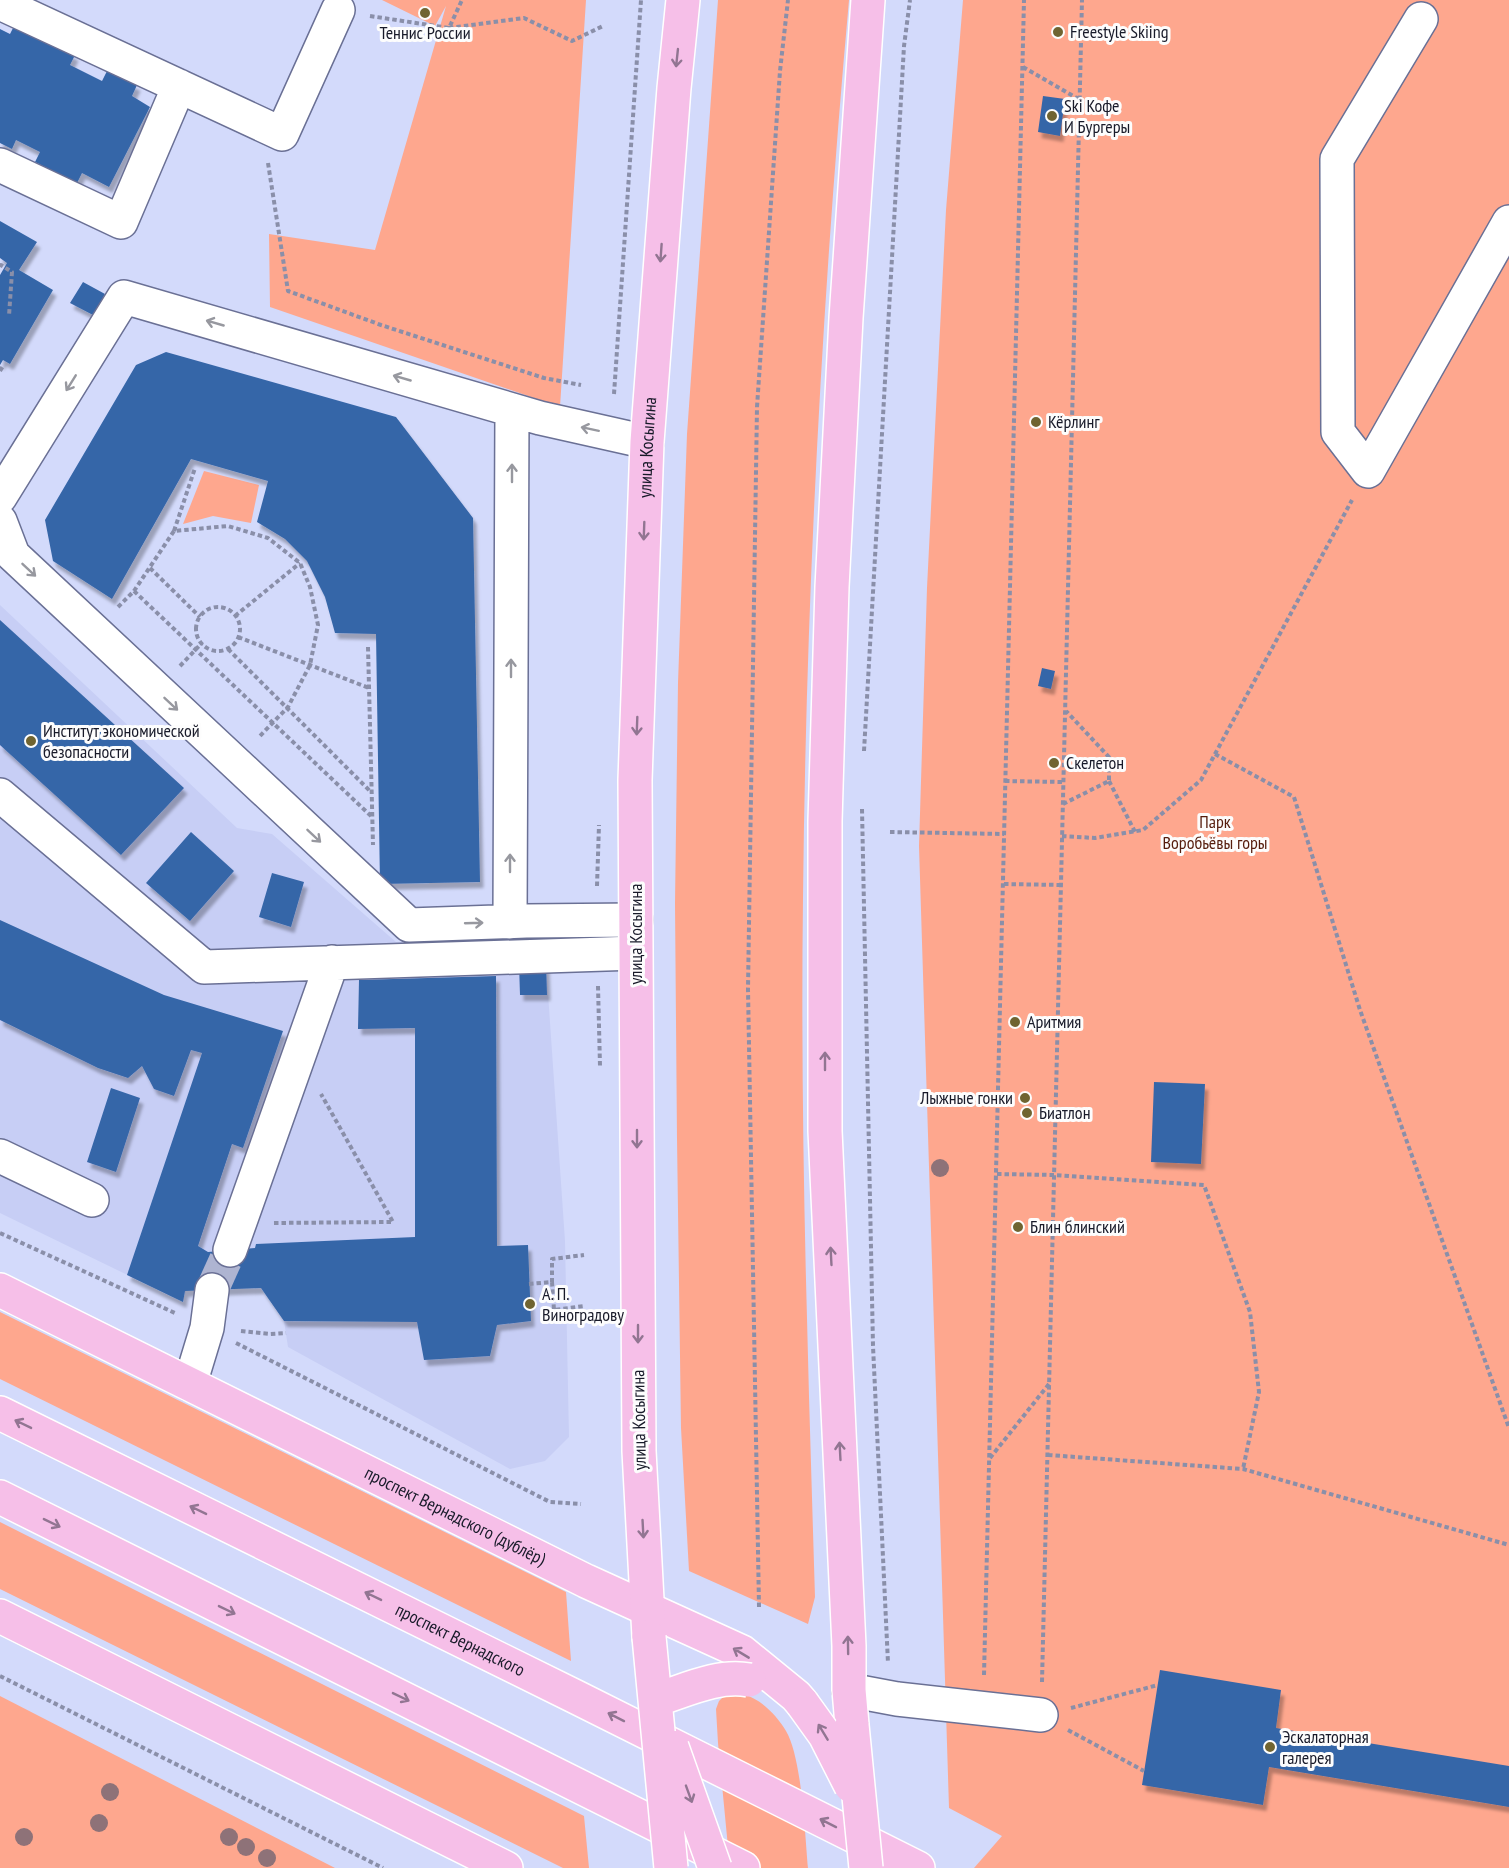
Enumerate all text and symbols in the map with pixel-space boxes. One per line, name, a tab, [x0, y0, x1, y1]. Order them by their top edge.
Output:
marker: Теннис России	[418, 6, 432, 20]
place label: Freestyle Skiing	[1070, 20, 1168, 43]
place label: Теннис России	[379, 21, 471, 44]
marker: Freestyle Skiing	[1051, 25, 1065, 39]
one-way arrow	[671, 48, 682, 68]
place label: Ski Кофе И Бургеры	[1064, 94, 1130, 138]
marker: Ski Кофе И Бургеры	[1045, 109, 1059, 123]
one-way arrow	[655, 242, 666, 262]
one-way arrow	[206, 317, 225, 328]
one-way arrow	[393, 372, 412, 383]
one-way arrow	[65, 374, 77, 391]
street label: улица Косыгина	[633, 396, 661, 498]
place label: Кёрлинг	[1048, 410, 1100, 433]
marker: Кёрлинг	[1029, 415, 1043, 429]
one-way arrow	[581, 423, 600, 434]
one-way arrow	[506, 464, 518, 484]
one-way arrow	[638, 520, 649, 540]
one-way arrow	[21, 563, 36, 578]
one-way arrow	[505, 659, 517, 679]
one-way arrow	[164, 696, 179, 711]
one-way arrow	[631, 715, 642, 735]
place label: Институт экономической безопасности	[43, 719, 200, 763]
marker: Институт экономической безопасности	[24, 734, 38, 748]
place label: Скелетон	[1066, 751, 1124, 774]
marker: Скелетон	[1047, 756, 1061, 770]
park label: Парк Воробьёвы горы	[1163, 810, 1267, 854]
one-way arrow	[306, 829, 321, 843]
one-way arrow	[504, 854, 516, 874]
street label: улица Косыгина	[624, 884, 647, 984]
one-way arrow	[463, 917, 483, 929]
place label: Аритмия	[1027, 1010, 1081, 1033]
marker: Аритмия	[1008, 1015, 1022, 1029]
one-way arrow	[819, 1051, 831, 1071]
place label: Лыжные гонки	[919, 1086, 1013, 1109]
marker: Лыжные гонки	[1018, 1091, 1032, 1105]
place label: Биатлон	[1039, 1101, 1090, 1124]
marker: Биатлон	[1020, 1106, 1034, 1120]
one-way arrow	[631, 1129, 643, 1149]
place label: Блин блинский	[1030, 1215, 1125, 1238]
marker: Блин блинский	[1011, 1220, 1025, 1234]
one-way arrow	[825, 1246, 836, 1266]
place label: А. П. Виноградову	[542, 1282, 624, 1326]
marker: А. П. Виноградову	[523, 1297, 537, 1311]
one-way arrow	[632, 1324, 644, 1344]
street label: улица Косыгина	[626, 1369, 651, 1471]
one-way arrow	[14, 1418, 32, 1429]
one-way arrow	[834, 1441, 845, 1461]
street label: проспект Вернадского (дублёр)	[361, 1461, 550, 1570]
one-way arrow	[189, 1504, 207, 1516]
one-way arrow	[43, 1518, 61, 1529]
one-way arrow	[638, 1519, 649, 1539]
one-way arrow	[364, 1590, 382, 1602]
street label: проспект Вернадского	[392, 1598, 529, 1681]
one-way arrow	[217, 1605, 235, 1616]
one-way arrow	[843, 1636, 854, 1656]
one-way arrow	[733, 1646, 750, 1658]
one-way arrow	[392, 1692, 410, 1703]
one-way arrow	[608, 1711, 626, 1722]
one-way arrow	[816, 1724, 828, 1741]
place label: Эскалаторная галерея	[1282, 1725, 1369, 1769]
marker: Эскалаторная галерея	[1263, 1740, 1277, 1754]
one-way arrow	[684, 1785, 695, 1803]
one-way arrow	[820, 1817, 838, 1828]

